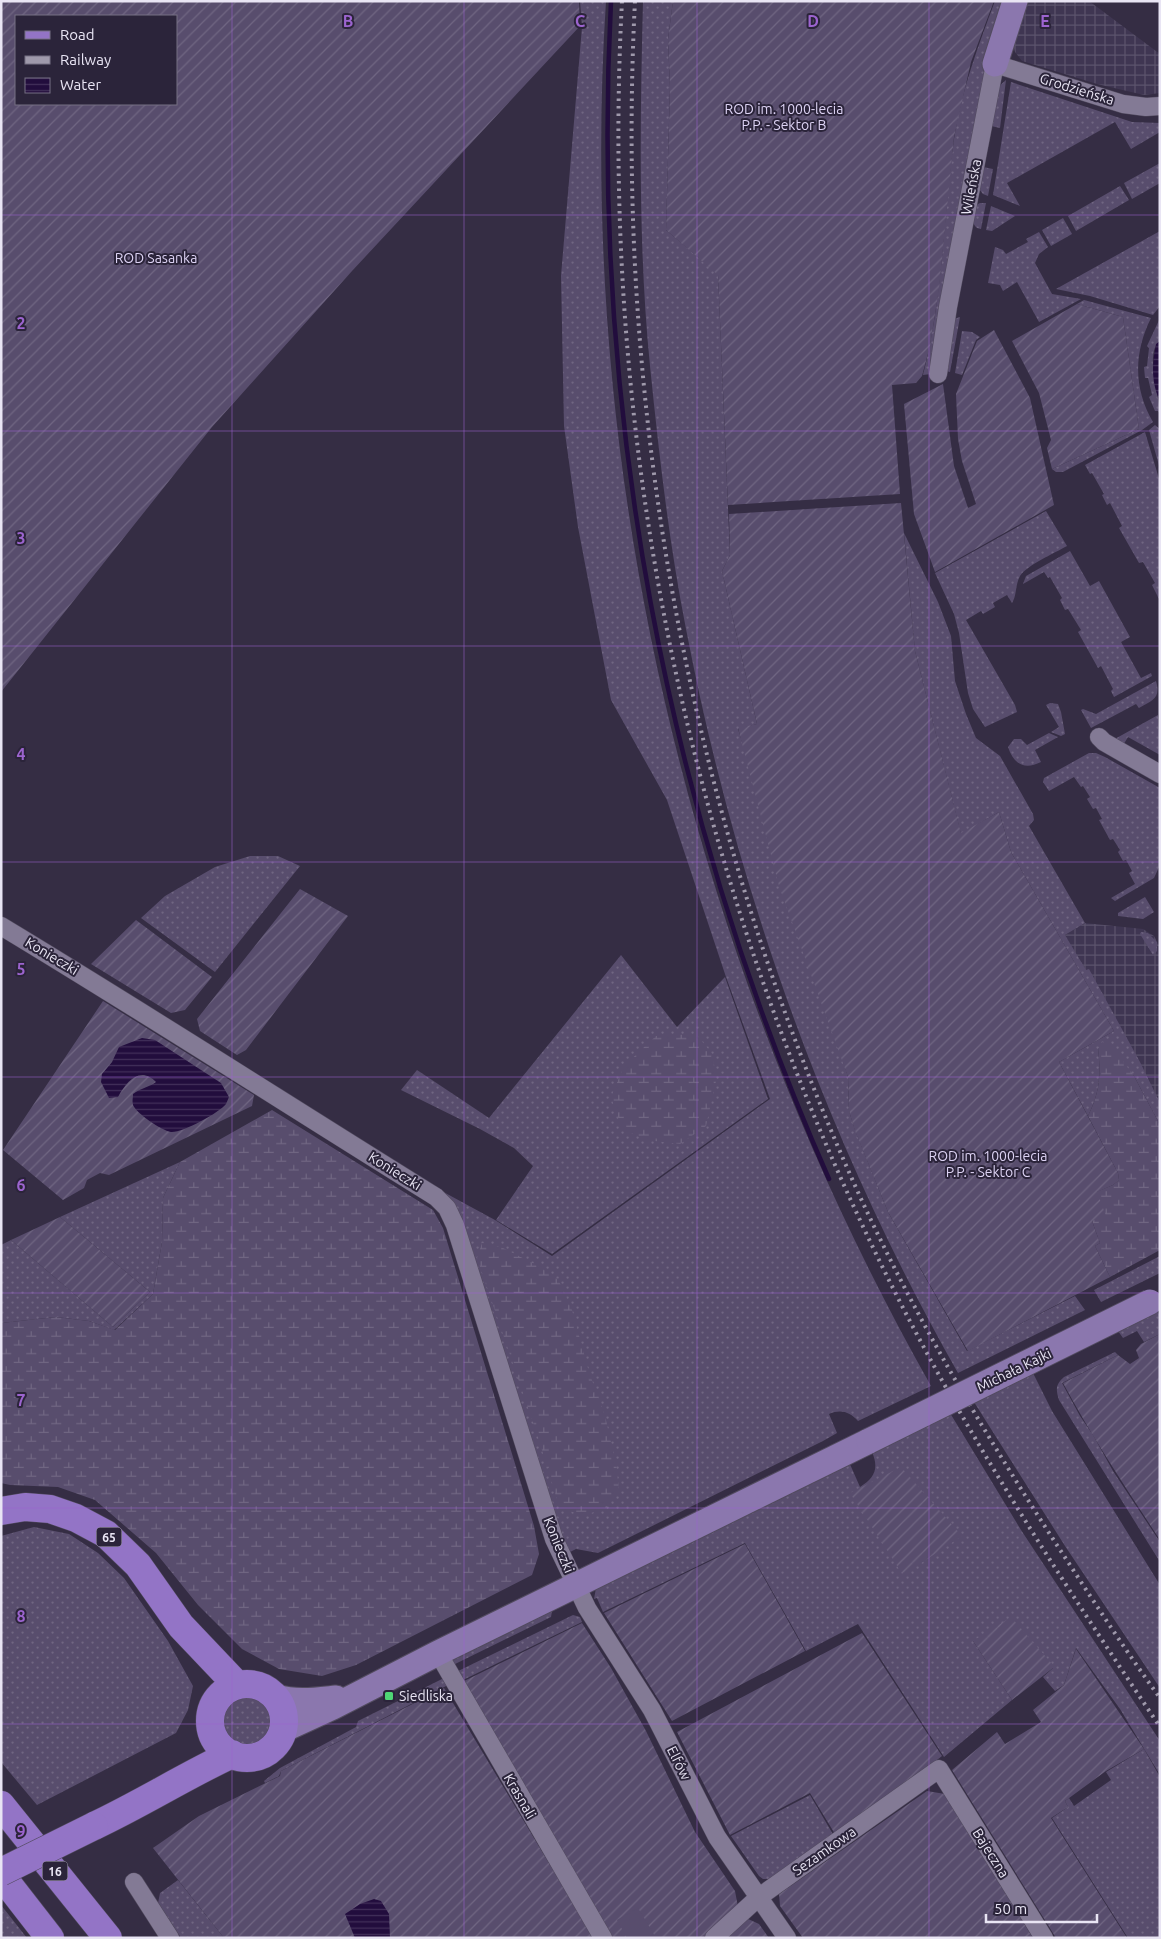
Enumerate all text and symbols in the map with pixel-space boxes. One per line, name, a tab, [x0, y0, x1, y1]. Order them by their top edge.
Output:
text: B	[343, 12, 353, 30]
text: C	[575, 12, 585, 30]
text: D	[807, 12, 819, 30]
text: E	[1040, 12, 1050, 30]
legend	[15, 15, 178, 105]
text: Road	[60, 26, 95, 43]
text: Railway	[60, 51, 111, 68]
street label: Grodzieńska	[1038, 70, 1116, 108]
text: Water	[60, 76, 101, 93]
park label: ROD im. 1000-lecia P.P. - Sektor B	[725, 101, 843, 133]
street label: Wileńska	[958, 158, 984, 216]
park label: ROD Sasanka	[115, 250, 197, 266]
text: 2	[16, 314, 26, 332]
text: 3	[16, 529, 26, 547]
text: 4	[16, 745, 26, 763]
street label: Konieczki	[23, 934, 81, 978]
text: 5	[16, 960, 26, 978]
park label: ROD im. 1000-lecia P.P. - Sektor C	[929, 1148, 1047, 1180]
street label: Konieczki	[366, 1149, 424, 1193]
text: 6	[16, 1176, 26, 1194]
street label: Michała Kajki	[974, 1345, 1054, 1395]
text: 7	[16, 1391, 26, 1409]
street label: Konieczki	[541, 1515, 577, 1575]
road number: 65	[96, 1528, 122, 1546]
text: 8	[16, 1607, 26, 1625]
place label: Siedliska	[399, 1688, 453, 1704]
marker: Siedliska	[383, 1690, 395, 1702]
street label: Elfów	[664, 1743, 694, 1783]
street label: Krasnali	[501, 1771, 539, 1821]
text: 9	[16, 1822, 26, 1840]
street label: Sezamkowa	[789, 1823, 859, 1879]
street label: Bajeczna	[970, 1825, 1012, 1881]
road number: 16	[42, 1862, 68, 1880]
scale bar	[986, 1892, 1097, 1924]
text: 50 m	[994, 1900, 1027, 1917]

